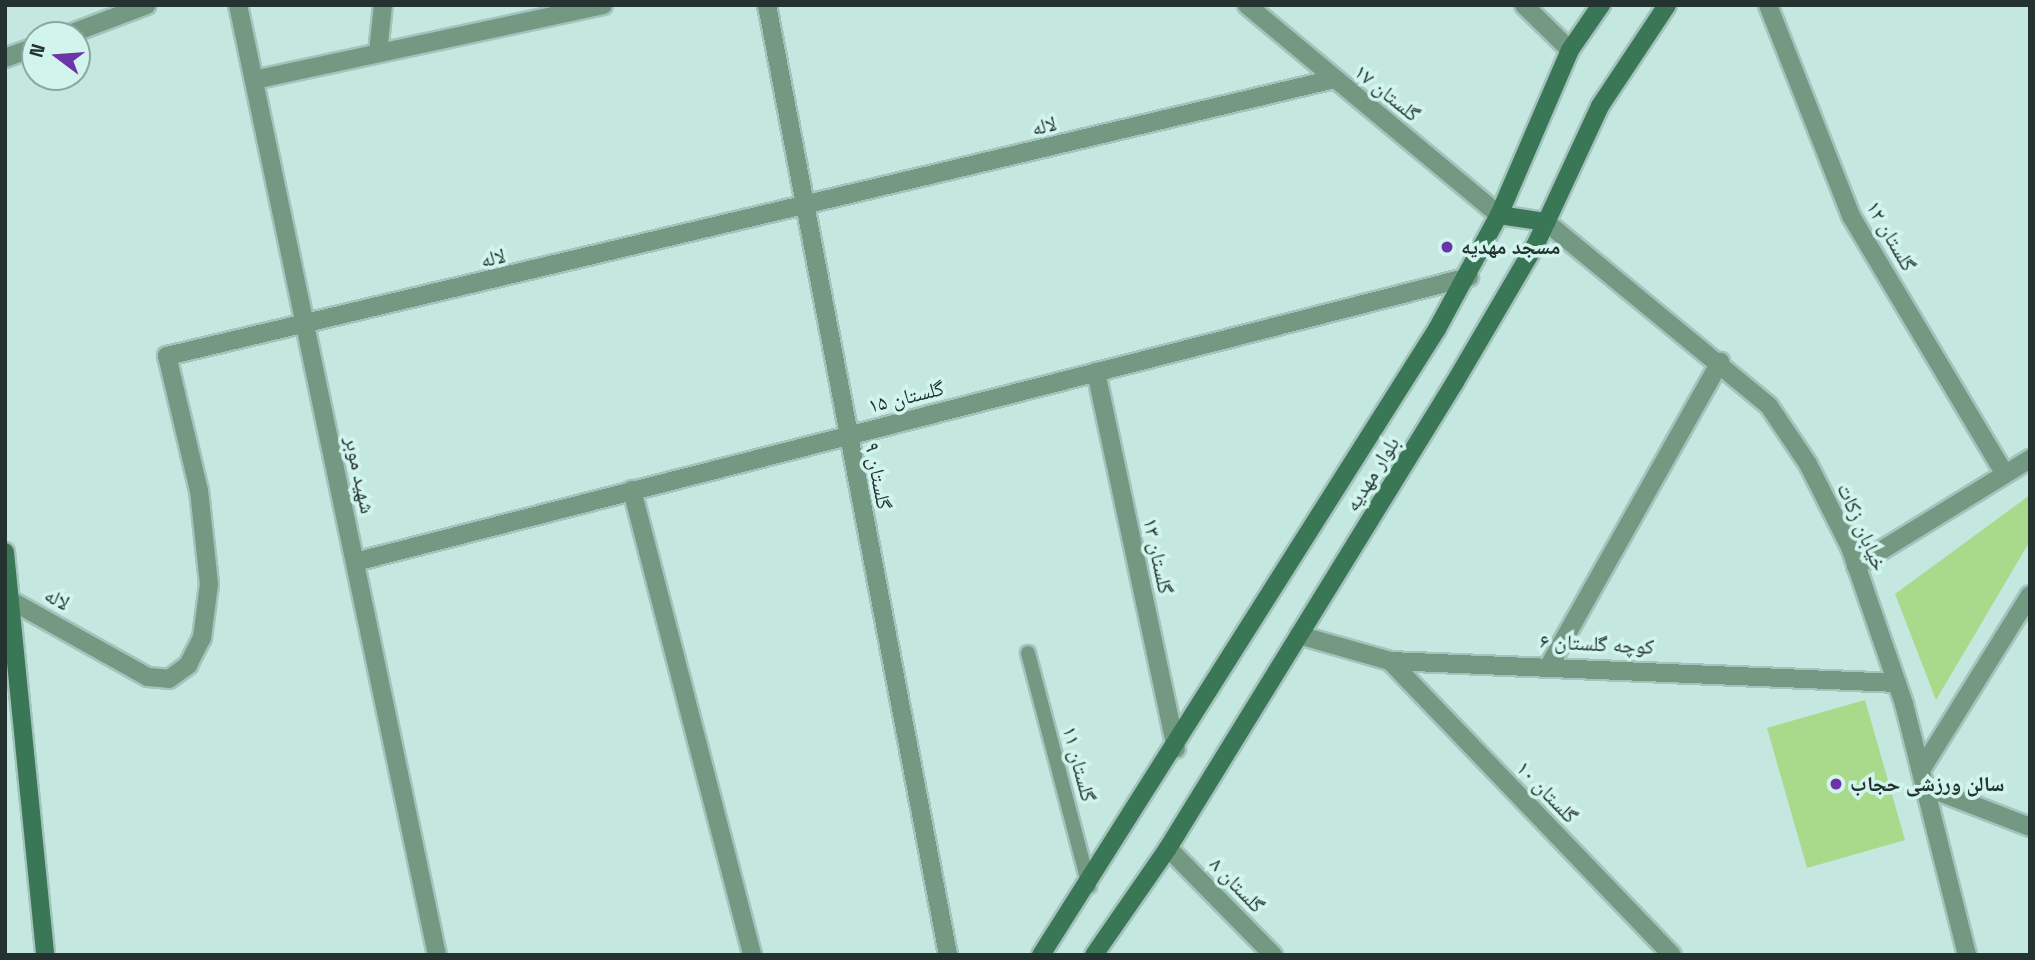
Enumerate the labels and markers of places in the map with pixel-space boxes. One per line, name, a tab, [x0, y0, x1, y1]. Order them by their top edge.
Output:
place label: مسجد مهدیه	[1461, 234, 1560, 260]
marker: مسجد مهدیه	[1439, 239, 1455, 255]
place label: سالن ورزشی حجاب	[1850, 771, 2004, 797]
marker: سالن ورزشی حجاب	[1828, 776, 1844, 792]

